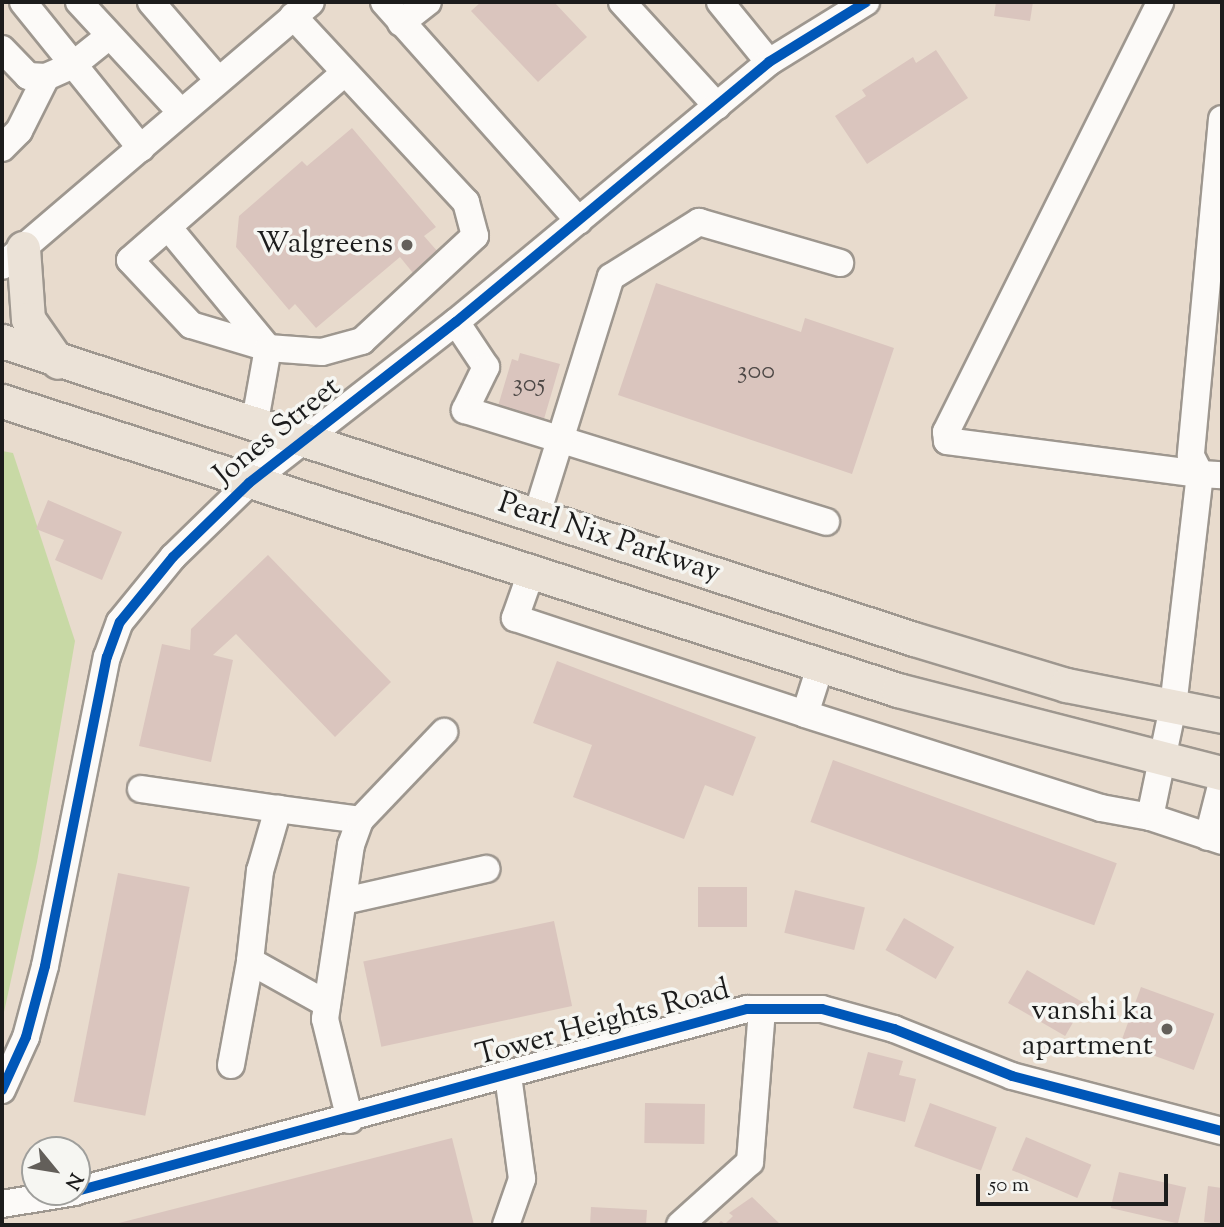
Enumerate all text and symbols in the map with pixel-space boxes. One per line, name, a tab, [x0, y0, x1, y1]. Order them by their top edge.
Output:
place label: Walgreens	[256, 227, 393, 263]
marker: Walgreens	[399, 237, 415, 253]
house number: 300	[737, 356, 775, 388]
house number: 305	[513, 369, 545, 401]
street label: Jones Street	[208, 370, 348, 494]
street label: Pearl Nix Parkway	[493, 486, 725, 592]
street label: Tower Heights Road	[472, 973, 734, 1075]
place label: vanshi ka apartment	[1022, 994, 1153, 1064]
marker: vanshi ka apartment	[1159, 1021, 1175, 1037]
north arrow	[21, 1136, 91, 1206]
scale bar	[979, 1160, 1172, 1204]
text: N	[57, 1167, 88, 1194]
text: 50 m	[989, 1171, 1029, 1201]

